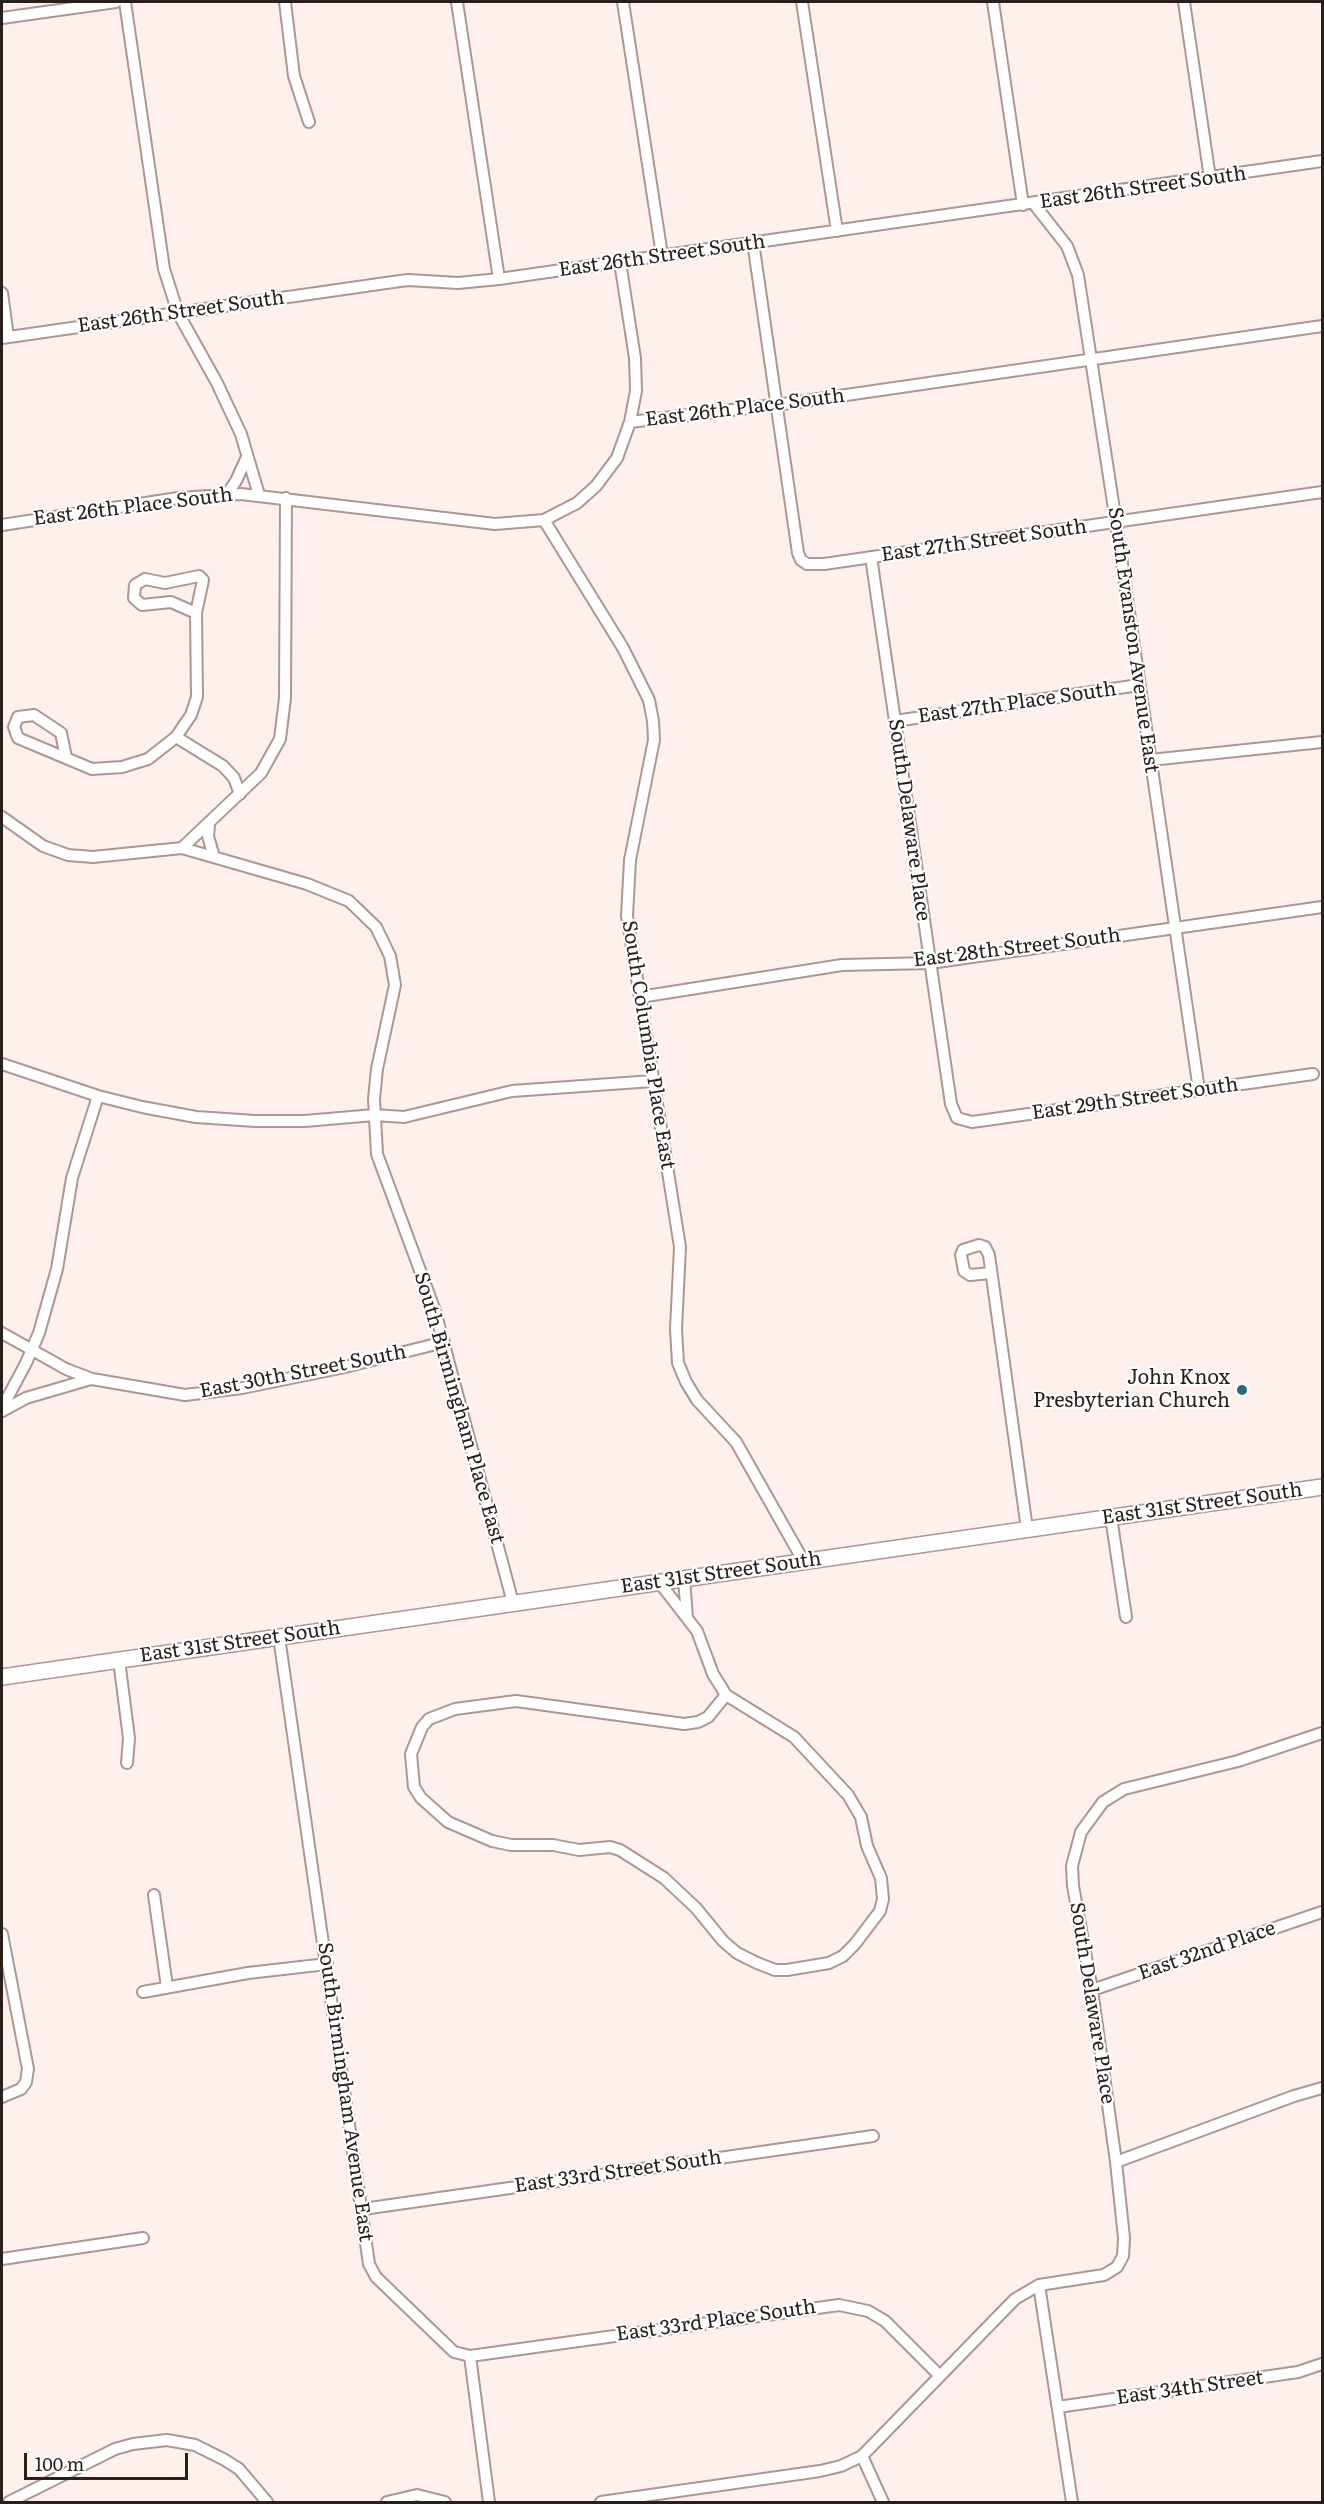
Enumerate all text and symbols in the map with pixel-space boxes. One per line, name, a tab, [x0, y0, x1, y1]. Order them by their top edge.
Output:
street label: East 26th Street South	[1038, 162, 1248, 214]
street label: East 26th Street South	[557, 230, 767, 282]
street label: East 26th Street South	[76, 286, 286, 338]
street label: East 26th Place South	[644, 384, 846, 432]
street label: East 26th Place South	[32, 483, 234, 531]
street label: South Evanston Avenue East	[1102, 505, 1164, 775]
street label: East 27th Street South	[879, 515, 1089, 567]
street label: East 27th Place South	[916, 677, 1118, 729]
street label: South Delaware Place	[883, 717, 935, 923]
street label: South Columbia Place East	[616, 919, 680, 1171]
street label: East 28th Street South	[912, 923, 1122, 973]
street label: East 29th Street South	[1030, 1073, 1240, 1125]
street label: South Birmingham Place East	[409, 1269, 509, 1547]
street label: East 30th Street South	[198, 1340, 408, 1404]
place label: John Knox Presbyterian Church	[1033, 1366, 1230, 1413]
marker: John Knox Presbyterian Church	[1235, 1383, 1249, 1397]
street label: East 31st Street South	[1100, 1478, 1304, 1530]
street label: East 31st Street South	[619, 1547, 823, 1599]
street label: East 31st Street South	[138, 1616, 342, 1668]
street label: South Delaware Place	[1064, 1900, 1120, 2106]
street label: East 32nd Place	[1135, 1916, 1279, 1986]
street label: South Birmingham Avenue East	[312, 1941, 378, 2243]
street label: East 33rd Street South	[513, 2146, 723, 2198]
street label: East 33rd Place South	[615, 2295, 817, 2347]
street label: East 34th Street	[1115, 2366, 1265, 2410]
scale bar	[27, 2441, 190, 2479]
text: 100 m	[35, 2450, 84, 2477]

